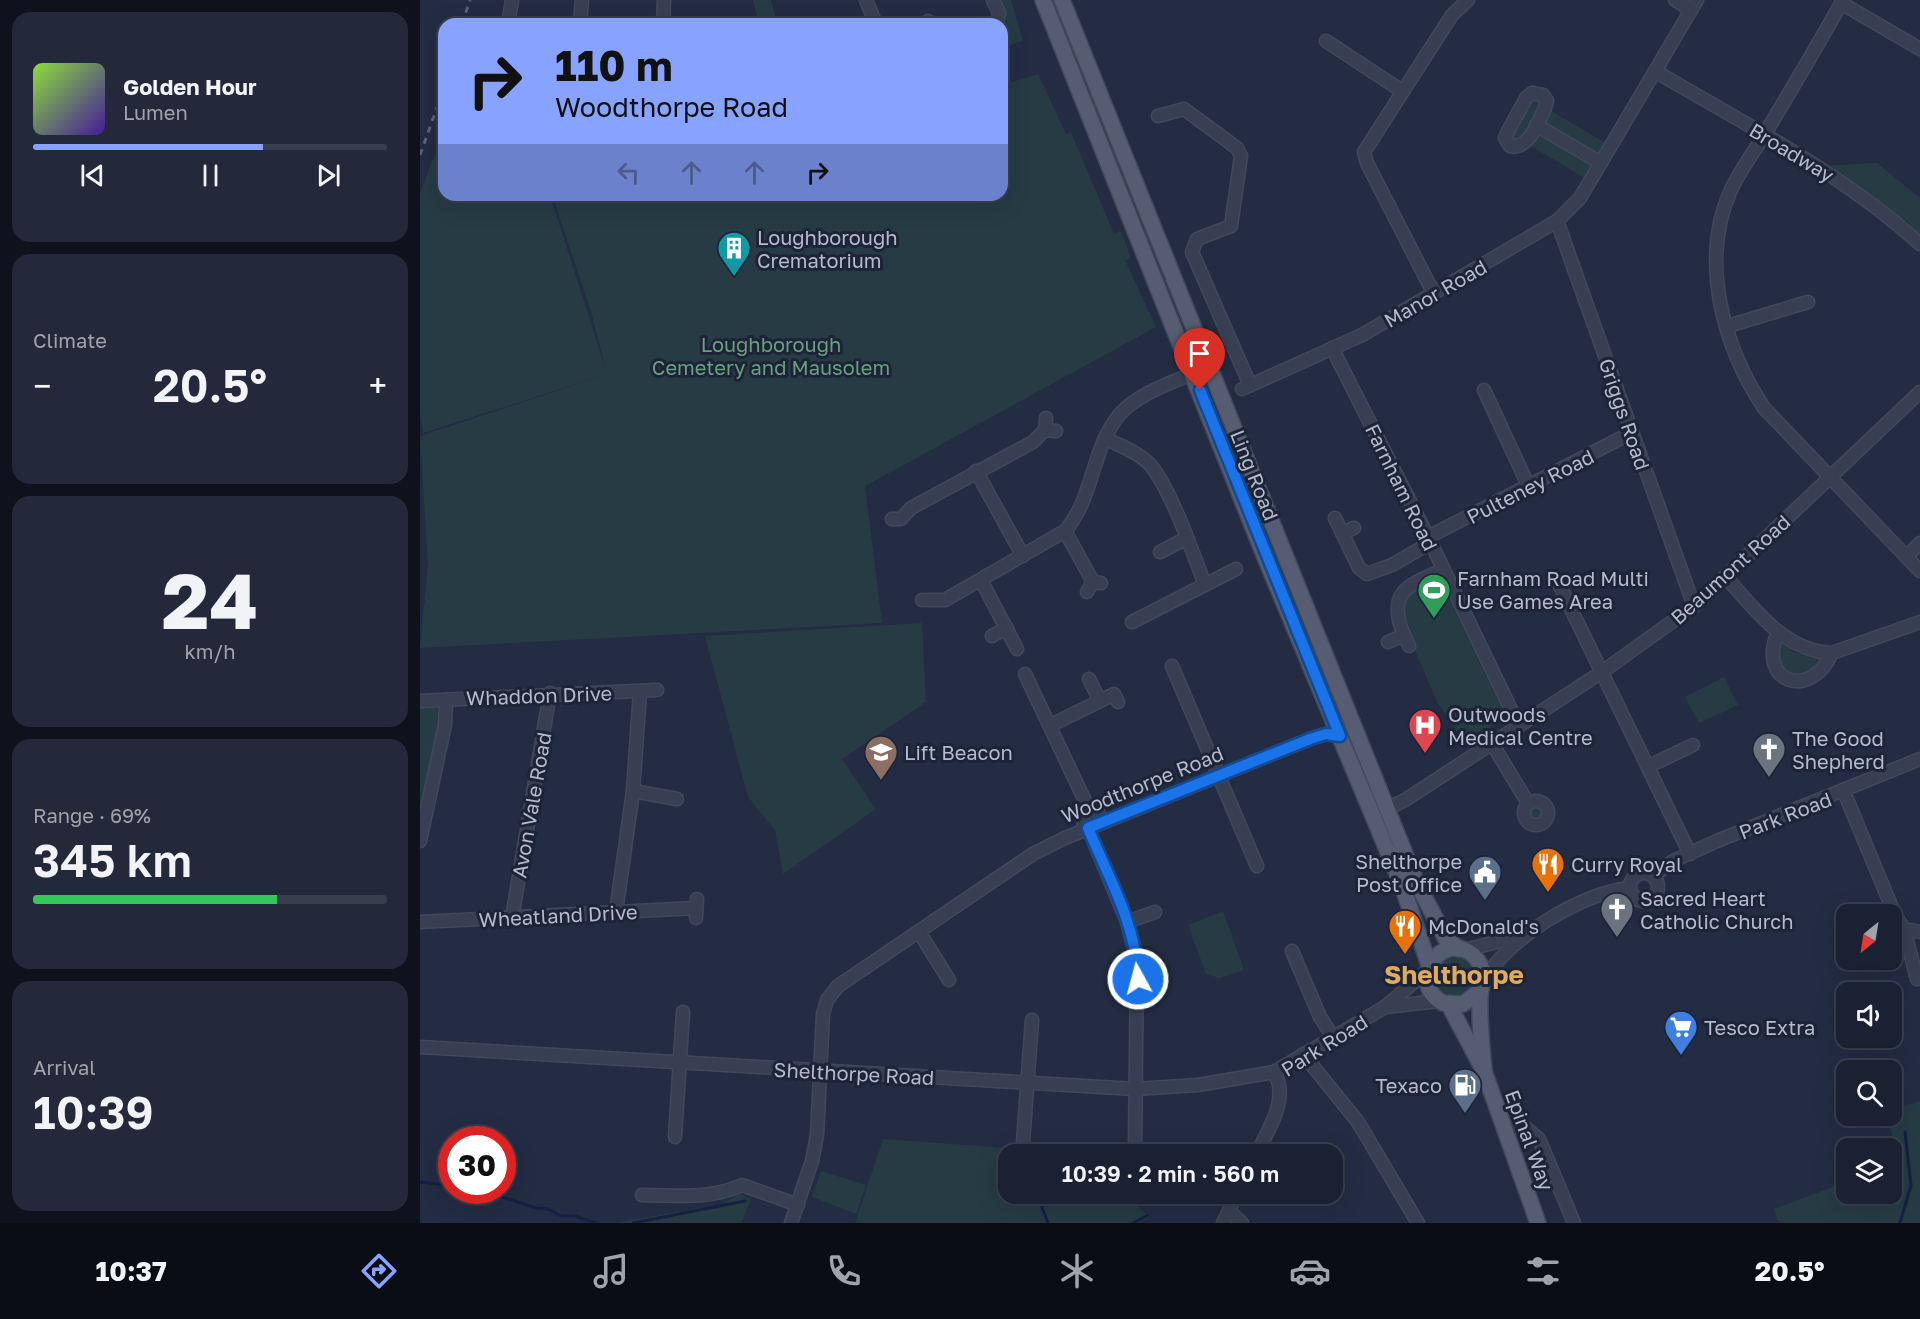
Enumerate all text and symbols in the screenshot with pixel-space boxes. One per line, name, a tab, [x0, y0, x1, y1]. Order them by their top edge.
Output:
text: 110 m	[555, 40, 673, 90]
icon: right	[456, 42, 534, 120]
text: Golden Hour	[123, 73, 257, 100]
text: Woodthorpe Road	[555, 91, 788, 123]
text: Lumen	[123, 100, 188, 124]
street label: Broadway	[1745, 117, 1839, 187]
icon: left	[612, 156, 645, 189]
icon: ahead	[675, 156, 708, 189]
icon: ahead	[738, 156, 771, 189]
icon: right	[801, 156, 834, 189]
icon: previous	[76, 159, 109, 192]
icon: pause	[194, 159, 227, 192]
icon: next	[312, 159, 345, 192]
place label: Loughborough Crematorium	[757, 225, 898, 272]
building icon: Loughborough Crematorium	[716, 230, 752, 277]
street label: Manor Road	[1379, 254, 1491, 332]
text: Climate	[33, 328, 107, 352]
pin	[1174, 328, 1225, 390]
park label: Loughborough Cemetery and Mausolem	[652, 332, 890, 379]
icon: arrive	[1183, 337, 1216, 370]
street label: Griggs Road	[1595, 355, 1655, 473]
text: 20.5°	[153, 358, 267, 412]
text: −	[33, 366, 51, 405]
text: +	[369, 366, 387, 405]
street label: Farnham Road	[1361, 420, 1443, 554]
street label: Ling Road	[1226, 426, 1284, 524]
street label: Pulteney Road	[1462, 444, 1598, 528]
street label: Beaumont Road	[1665, 509, 1795, 629]
text: 24	[162, 553, 258, 646]
place label: Farnham Road Multi Use Games Area	[1457, 566, 1649, 613]
sports icon: Farnham Road Multi Use Games Area	[1416, 572, 1452, 619]
text: km/h	[185, 639, 235, 663]
street label: Whaddon Drive	[465, 680, 613, 710]
place label: Outwoods Medical Centre	[1448, 702, 1593, 749]
hospital icon: Outwoods Medical Centre	[1407, 707, 1443, 754]
place label: The Good Shepherd	[1792, 726, 1885, 773]
street label: Avon Vale Road	[506, 730, 556, 880]
church icon: The Good Shepherd	[1751, 731, 1787, 778]
school or university icon: Lift Beacon	[863, 734, 899, 781]
place label: Lift Beacon	[904, 740, 1013, 764]
street label: Woodthorpe Road	[1057, 741, 1227, 827]
street label: Park Road	[1735, 786, 1835, 844]
text: Range · 69%	[33, 803, 151, 827]
text: 345 km	[33, 833, 192, 887]
restaurant icon: Curry Royal	[1530, 846, 1566, 893]
place label: Shelthorpe Post Office	[1355, 849, 1462, 896]
place label: Curry Royal	[1571, 852, 1682, 876]
public building icon: Shelthorpe Post Office	[1467, 854, 1503, 901]
place label: Sacred Heart Catholic Church	[1640, 886, 1793, 933]
church icon: Sacred Heart Catholic Church	[1599, 891, 1635, 938]
street label: Wheatland Drive	[478, 899, 638, 931]
north arrow	[1836, 904, 1902, 970]
map controls	[1836, 904, 1902, 1204]
restaurant icon: McDonald's	[1387, 908, 1423, 955]
place label: McDonald's	[1428, 914, 1539, 938]
position arrow	[1106, 947, 1170, 1011]
district label: Shelthorpe	[1384, 959, 1524, 990]
button: sound	[1836, 982, 1902, 1048]
street label: Park Road	[1276, 1009, 1372, 1081]
supermarket icon: Tesco Extra	[1663, 1009, 1699, 1056]
place label: Tesco Extra	[1704, 1015, 1815, 1039]
text: Arrival	[33, 1055, 96, 1079]
street label: Shelthorpe Road	[773, 1057, 935, 1089]
button: search	[1836, 1060, 1902, 1126]
fuel station icon: Texaco	[1447, 1067, 1483, 1114]
place label: Texaco	[1375, 1073, 1442, 1097]
text: 10:39	[33, 1085, 154, 1139]
street label: Epinal Way	[1501, 1086, 1559, 1194]
speed limit sign: 30	[438, 1126, 516, 1204]
button: layers	[1836, 1138, 1902, 1204]
text: 10:39 · 2 min · 560 m	[1062, 1160, 1279, 1187]
icon: directions	[358, 1250, 400, 1292]
icon: music	[590, 1250, 632, 1292]
icon: phone	[823, 1250, 865, 1292]
icon: climate	[1056, 1250, 1098, 1292]
icon: car	[1289, 1250, 1331, 1292]
icon: filters	[1522, 1250, 1564, 1292]
text: 10:37	[95, 1255, 167, 1287]
text: 20.5°	[1755, 1255, 1825, 1287]

